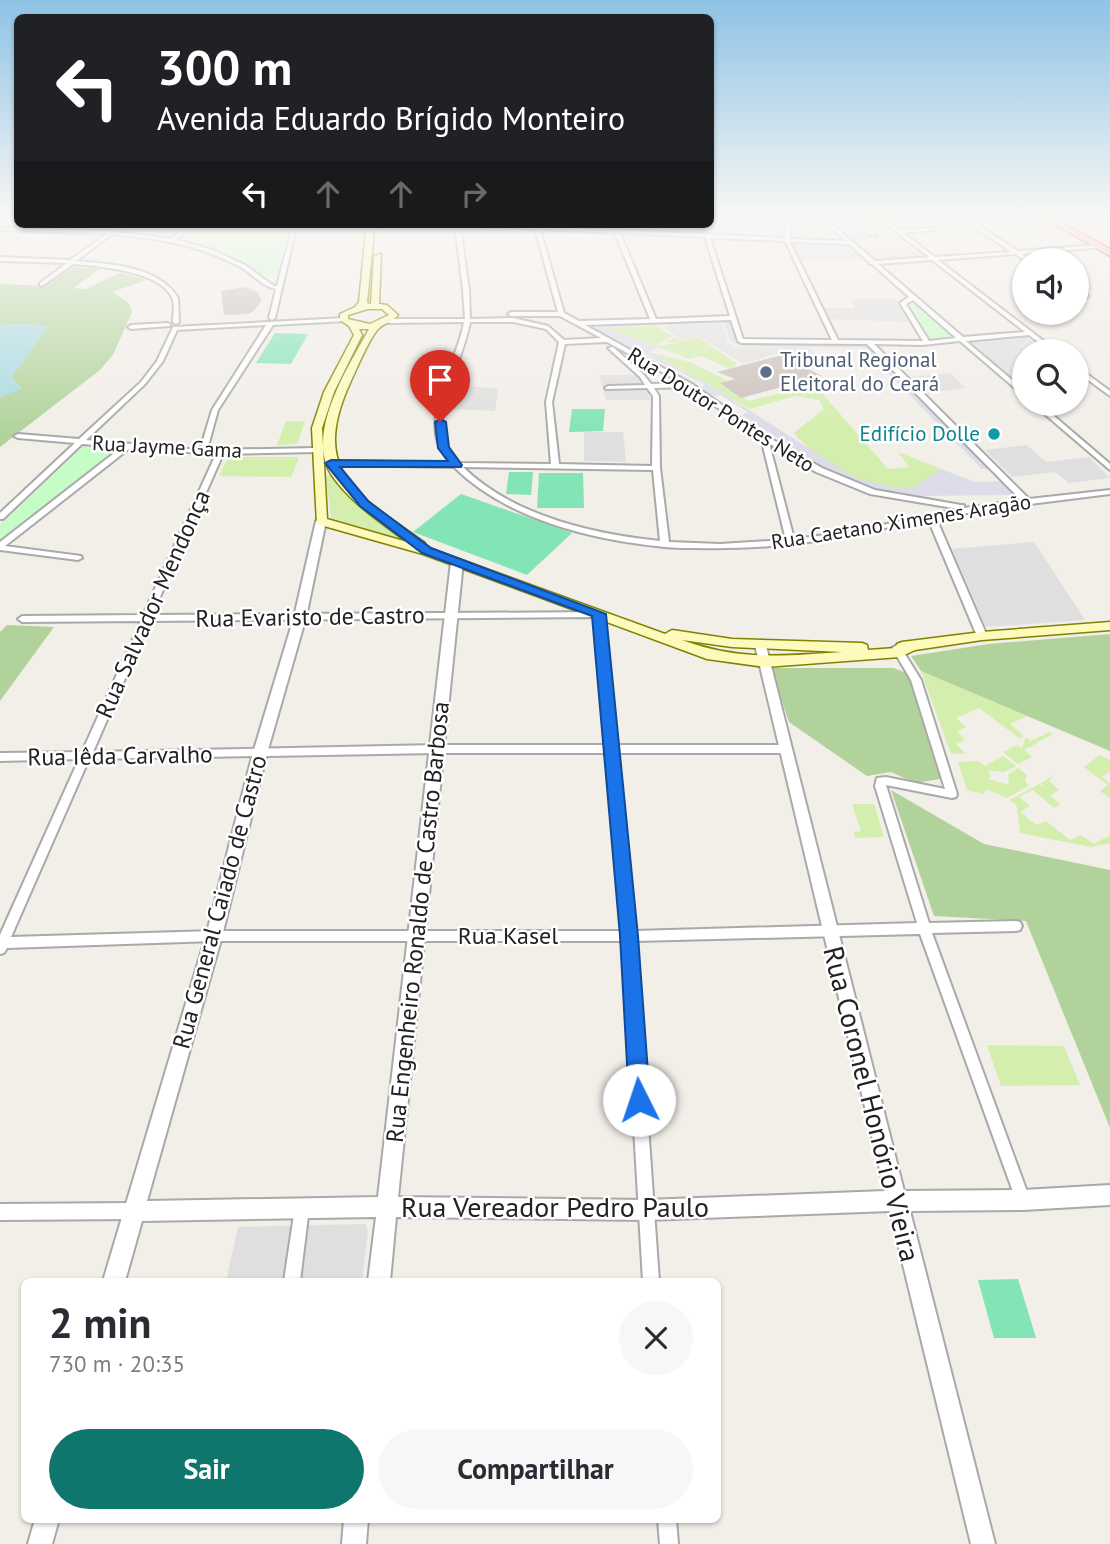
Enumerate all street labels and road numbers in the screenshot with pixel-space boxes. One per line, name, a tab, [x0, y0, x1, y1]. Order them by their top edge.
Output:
street label: Rua Doutor Pontes Neto	[623, 341, 820, 478]
street label: Rua Jayme Gama	[91, 429, 243, 464]
street label: Rua Salvador Mendonça	[88, 485, 217, 723]
street label: Rua Caetano Ximenes Aragão	[769, 488, 1033, 555]
street label: Rua Evaristo de Castro	[195, 599, 425, 634]
street label: Rua Engenheiro Ronaldo de Castro Barbosa	[379, 700, 456, 1144]
street label: Rua Iêda Carvalho	[27, 738, 213, 773]
street label: Rua General Caiado de Castro	[165, 752, 274, 1052]
street label: Rua Kasel	[458, 920, 558, 951]
street label: Rua Coronel Honório Vieira	[815, 942, 930, 1266]
street label: Rua Vereador Pedro Paulo	[401, 1188, 709, 1225]

